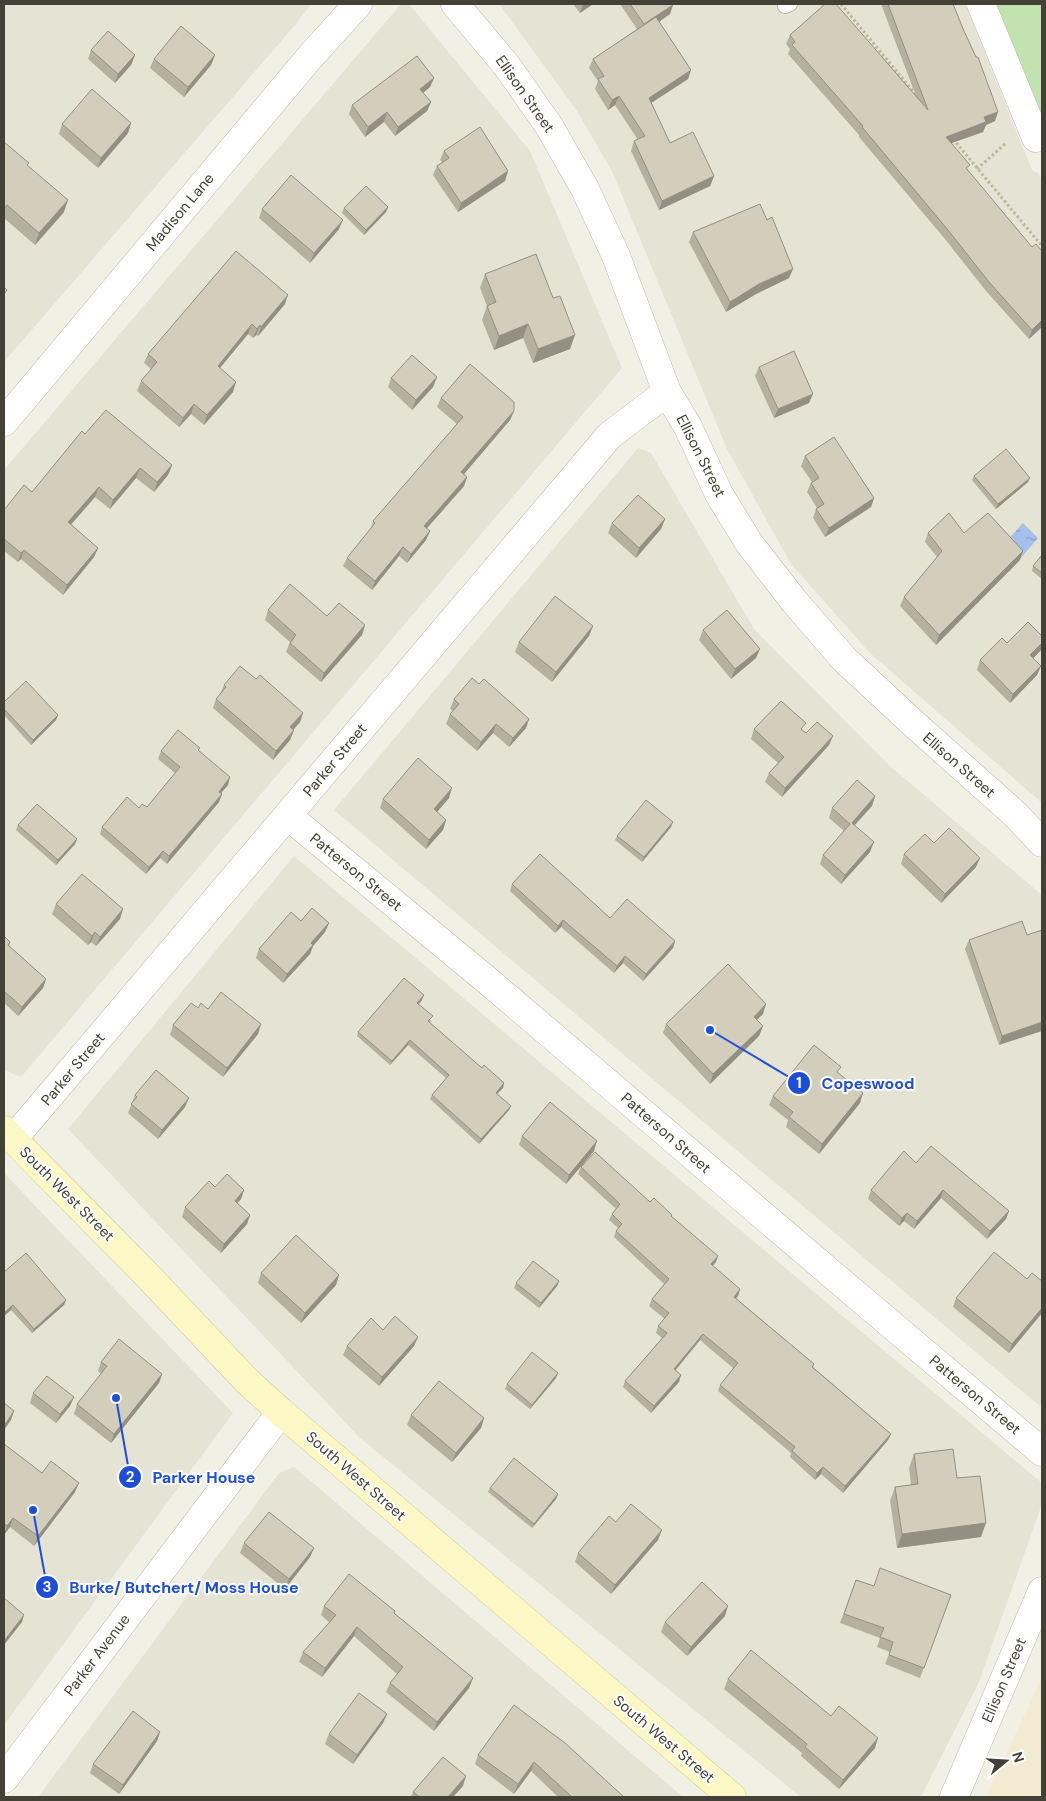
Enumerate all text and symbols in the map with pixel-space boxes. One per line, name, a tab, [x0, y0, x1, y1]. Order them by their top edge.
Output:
street label: Ellison Street	[491, 51, 559, 137]
street label: Madison Lane	[141, 169, 219, 255]
street label: Ellison Street	[672, 411, 730, 501]
street label: Parker Street	[299, 719, 372, 801]
street label: Ellison Street	[918, 728, 1000, 802]
street label: Patterson Street	[306, 829, 406, 916]
street label: Parker Street	[37, 1028, 110, 1110]
callout: Copeswood	[787, 1068, 924, 1099]
text: 1	[796, 1073, 802, 1093]
text: Copeswood	[822, 1073, 914, 1094]
street label: Patterson Street	[617, 1088, 715, 1178]
street label: South West Street	[15, 1142, 119, 1246]
street label: Patterson Street	[925, 1351, 1025, 1439]
street label: South West Street	[302, 1427, 410, 1525]
callout: Parker House	[117, 1462, 265, 1493]
text: 2	[126, 1467, 135, 1487]
text: Parker House	[153, 1467, 255, 1488]
callout: Burke/ Butchert/ Moss House	[35, 1572, 309, 1603]
text: 3	[42, 1577, 52, 1597]
text: Burke/ Butchert/ Moss House	[69, 1577, 299, 1598]
street label: Parker Avenue	[59, 1610, 135, 1700]
street label: Ellison Street	[977, 1634, 1031, 1725]
street label: South West Street	[609, 1691, 719, 1787]
north arrow	[981, 1736, 1031, 1786]
text: N	[1008, 1749, 1029, 1765]

